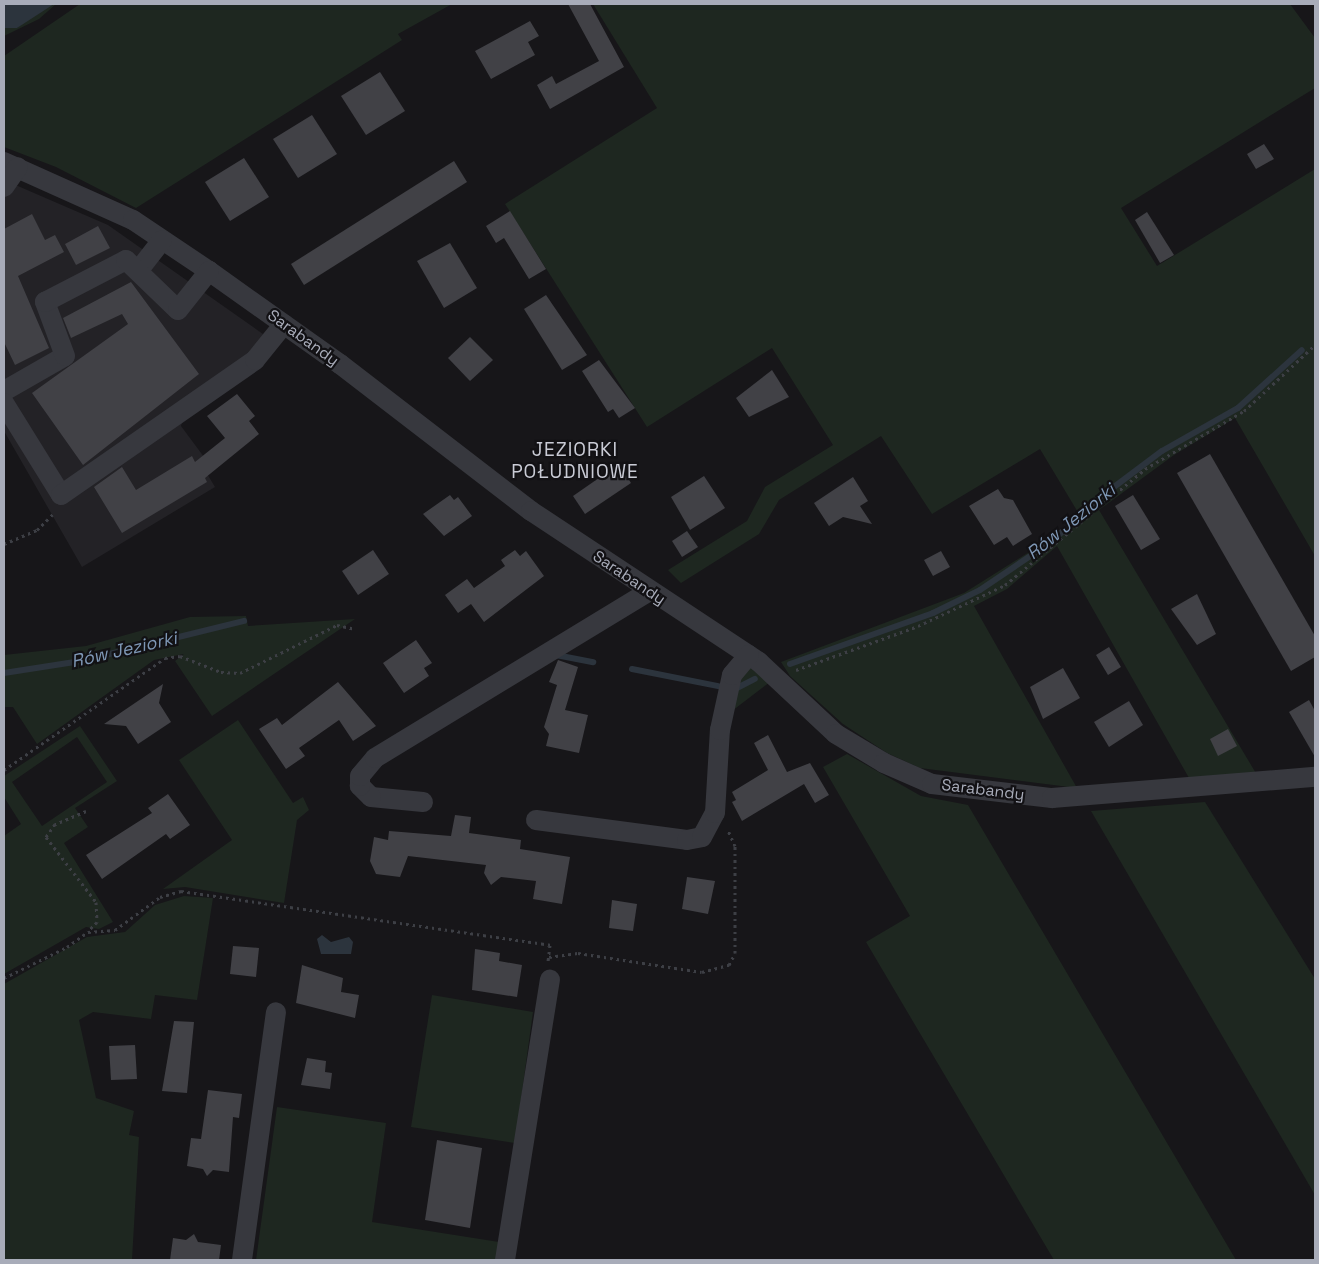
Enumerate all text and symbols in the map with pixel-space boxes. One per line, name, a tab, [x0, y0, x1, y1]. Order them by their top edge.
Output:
street label: Sarabandy	[264, 306, 342, 370]
district label: JEZIORKI POŁUDNIOWE	[510, 439, 640, 483]
water label: Rów Jeziorki	[1022, 480, 1120, 564]
street label: Sarabandy	[589, 547, 669, 609]
water label: Rów Jeziorki	[69, 627, 179, 673]
street label: Sarabandy	[940, 775, 1026, 805]

